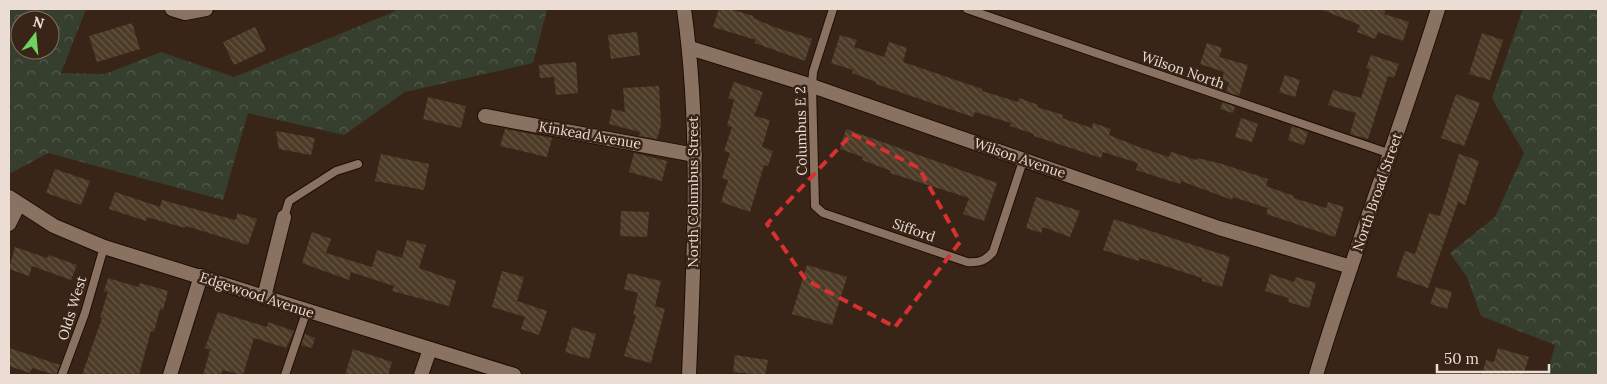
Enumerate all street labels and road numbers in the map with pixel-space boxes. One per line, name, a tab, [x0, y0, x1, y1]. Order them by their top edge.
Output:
street label: Wilson North	[1139, 47, 1227, 93]
street label: Columbus E 2	[791, 86, 811, 176]
street label: North Columbus Street	[684, 116, 702, 268]
street label: Kinkead Avenue	[537, 117, 643, 153]
street label: North Broad Street	[1348, 130, 1406, 254]
street label: Wilson Avenue	[972, 134, 1069, 182]
street label: Sifford	[890, 214, 938, 246]
street label: Edgewood Avenue	[197, 268, 317, 322]
street label: Olds West	[54, 273, 90, 342]

